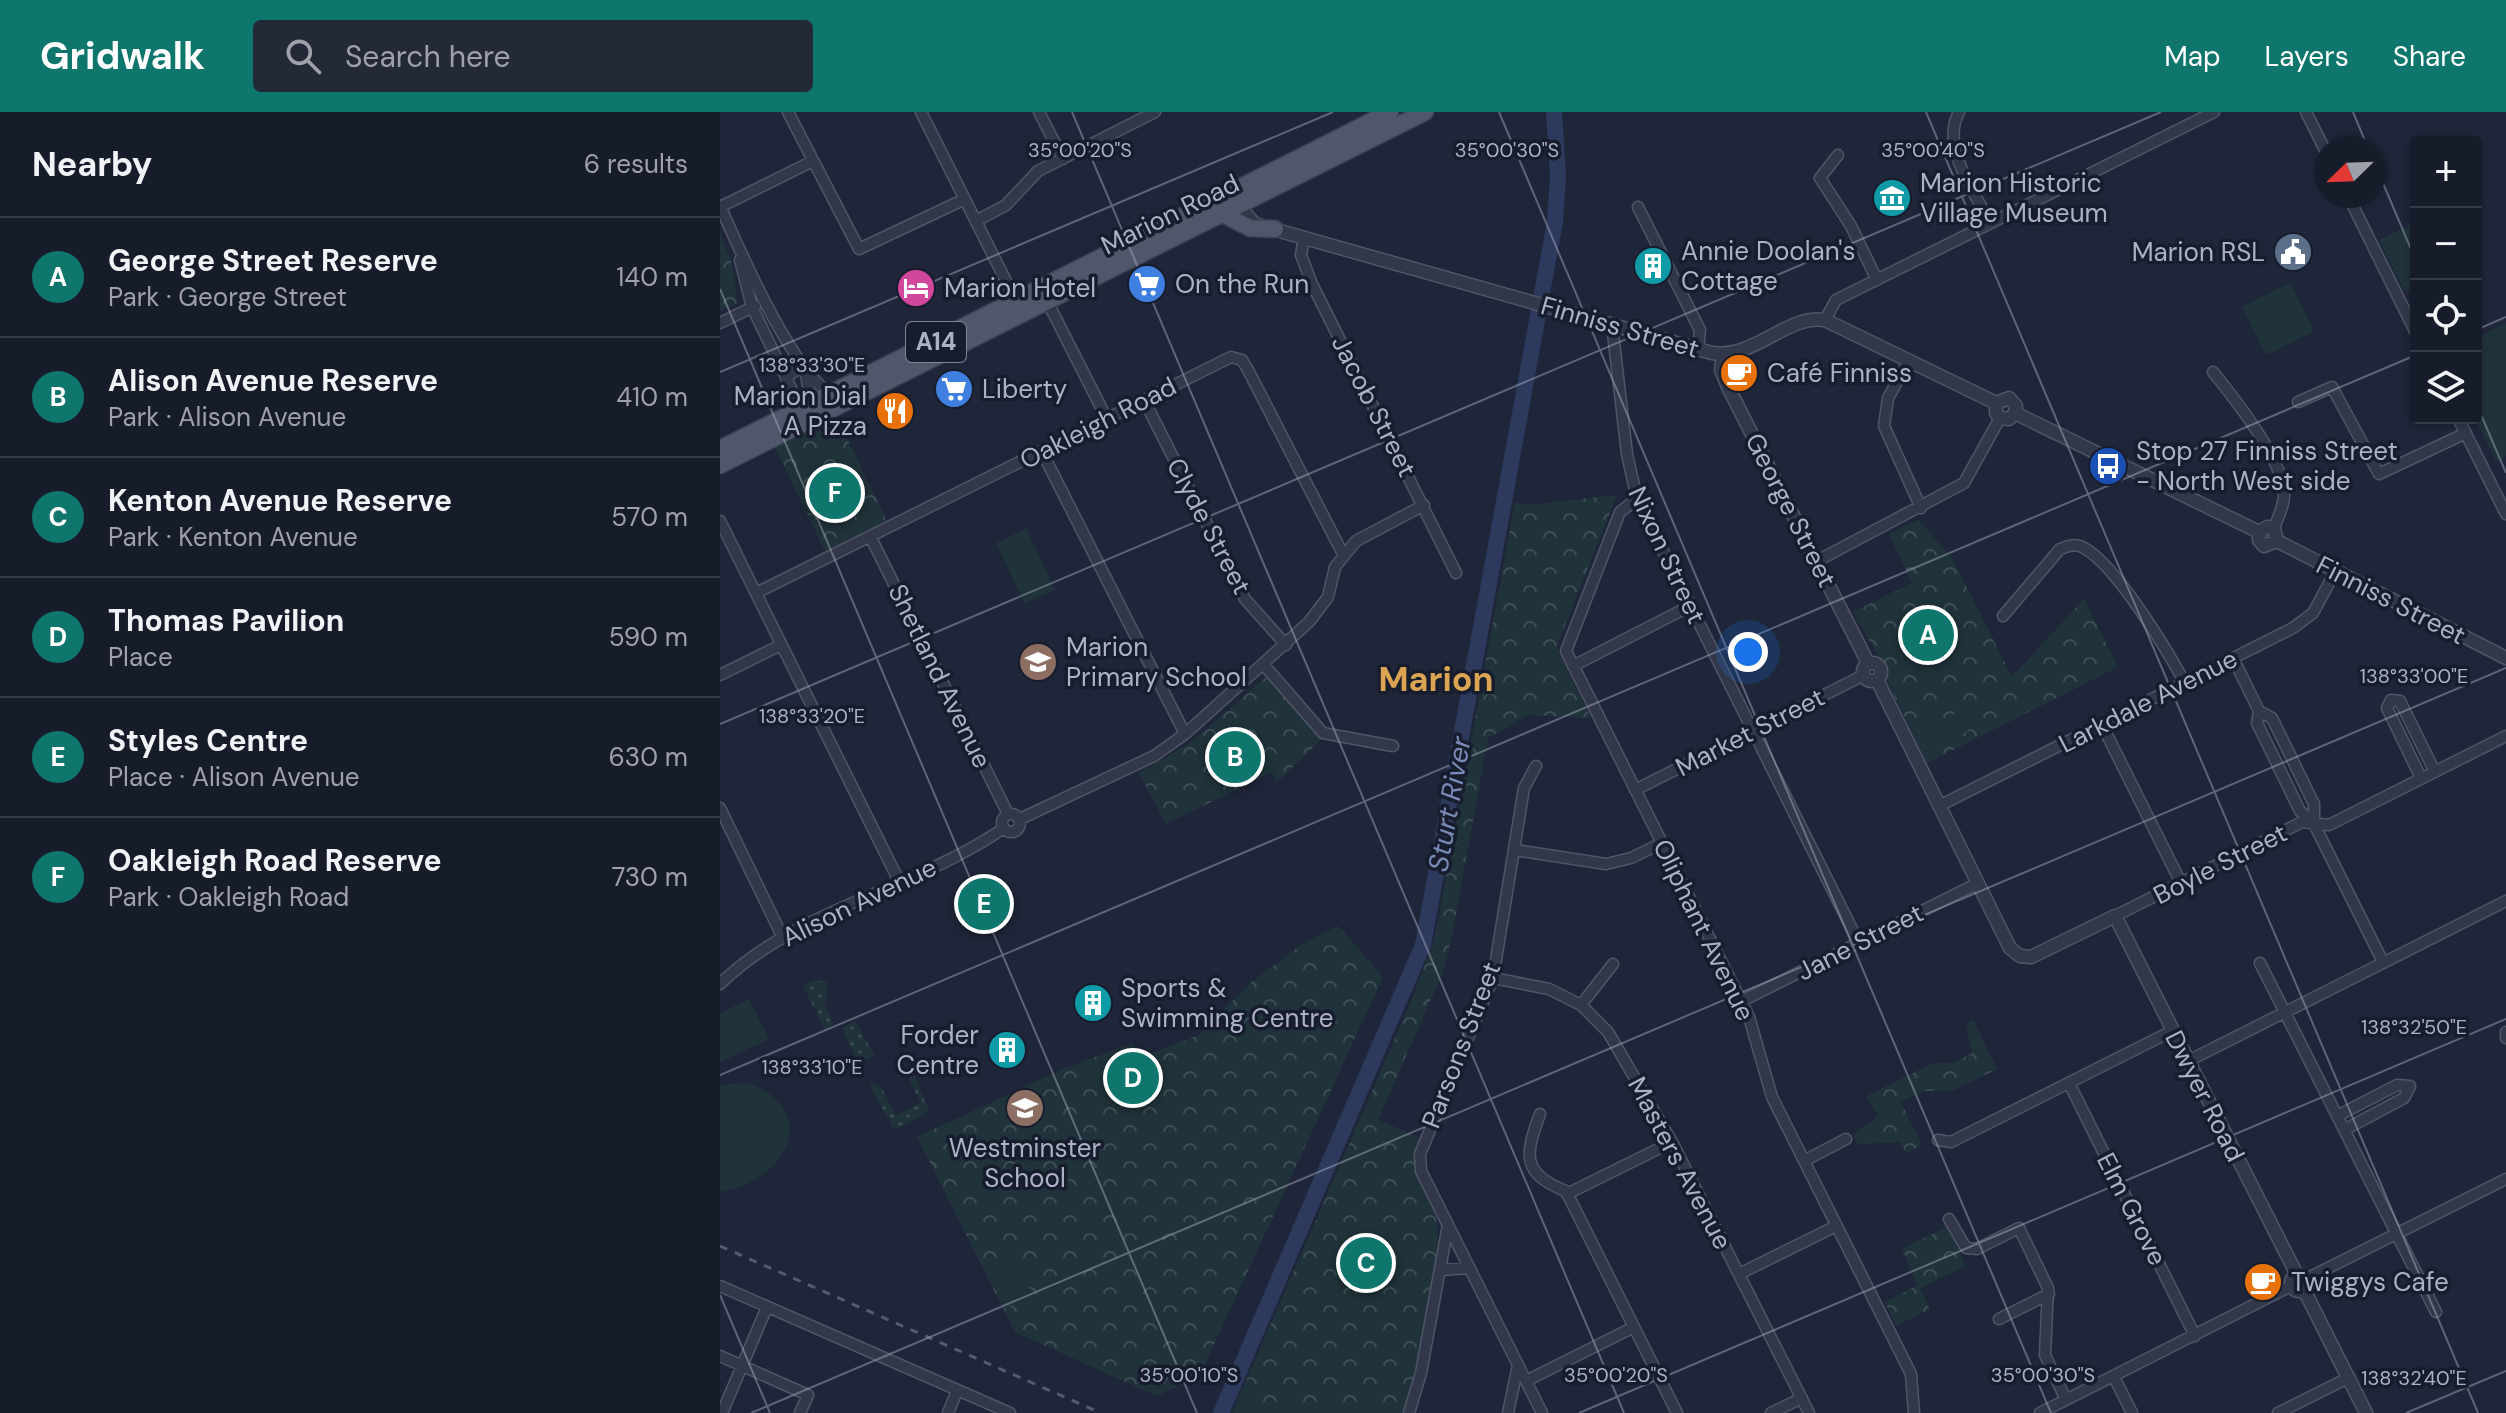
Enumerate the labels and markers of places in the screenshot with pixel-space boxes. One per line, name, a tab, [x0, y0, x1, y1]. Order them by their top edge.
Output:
place label: Marion Historic Village Museum	[1920, 166, 2108, 230]
museum icon: Marion Historic Village Museum	[1871, 177, 1913, 219]
public building icon: Marion RSL	[2272, 231, 2314, 273]
place label: Annie Doolan's Cottage	[1681, 234, 1856, 298]
place label: Marion RSL	[2132, 235, 2265, 269]
building icon: Annie Doolan's Cottage	[1632, 245, 1674, 287]
supermarket icon: On the Run	[1126, 263, 1168, 305]
hotel icon: Marion Hotel	[895, 267, 937, 309]
place label: On the Run	[1175, 267, 1309, 301]
place label: Marion Hotel	[944, 271, 1096, 305]
cafe icon: Café Finniss	[1718, 352, 1760, 394]
place label: Café Finniss	[1767, 356, 1912, 390]
supermarket icon: Liberty	[933, 368, 975, 410]
place label: Liberty	[982, 372, 1067, 406]
place label: Marion Dial A Pizza	[734, 379, 867, 443]
restaurant icon: Marion Dial A Pizza	[874, 390, 916, 432]
place label: Stop 27 Finniss Street - North West side	[2136, 434, 2398, 498]
bus stop icon: Stop 27 Finniss Street - North West side	[2087, 445, 2129, 487]
pin: F	[809, 463, 861, 523]
pin: A	[1902, 605, 1954, 665]
place label: Marion Primary School	[1066, 630, 1247, 694]
school or university icon: Marion Primary School	[1017, 641, 1059, 683]
pin: B	[1209, 727, 1261, 787]
pin: E	[958, 874, 1010, 934]
place label: Sports & Swimming Centre	[1121, 971, 1334, 1035]
building icon: Sports & Swimming Centre	[1072, 982, 1114, 1024]
place label: Forder Centre	[897, 1018, 979, 1082]
building icon: Forder Centre	[986, 1029, 1028, 1071]
pin: D	[1107, 1048, 1159, 1108]
school or university icon: Westminster School	[1004, 1087, 1046, 1129]
place label: Westminster School	[949, 1131, 1101, 1195]
pin: C	[1340, 1233, 1392, 1293]
cafe icon: Twiggys Cafe	[2242, 1261, 2284, 1303]
place label: Twiggys Cafe	[2291, 1265, 2449, 1299]

